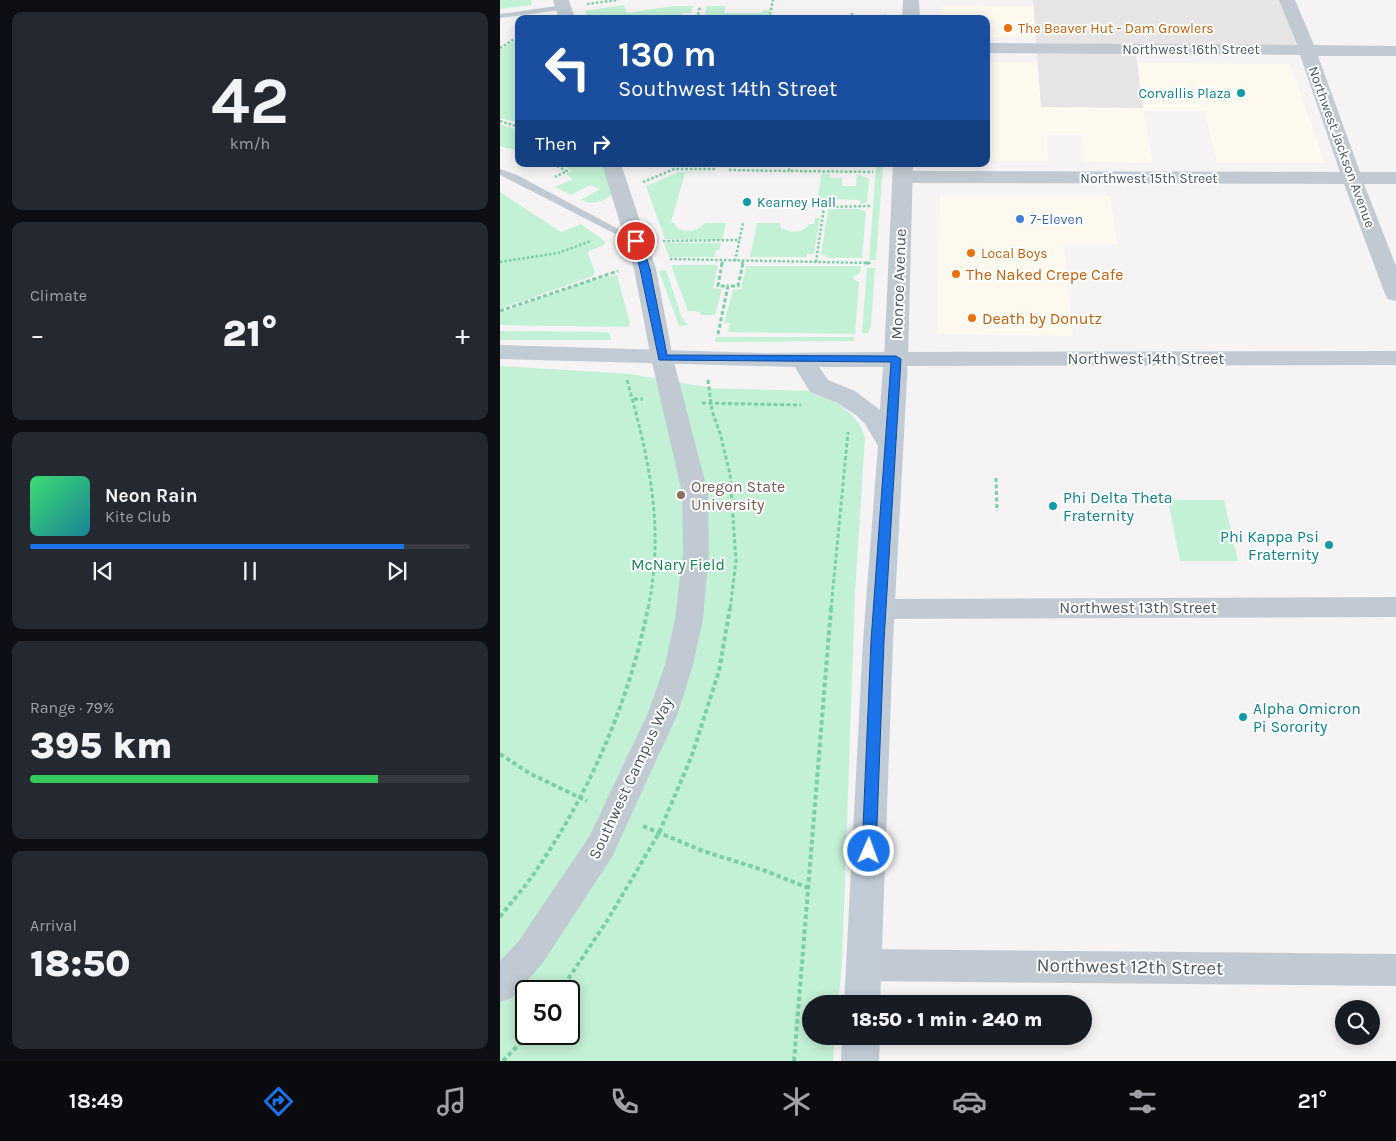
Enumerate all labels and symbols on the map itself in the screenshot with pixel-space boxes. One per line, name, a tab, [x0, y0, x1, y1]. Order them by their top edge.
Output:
place label: The Beaver Hut - Dam Growlers	[1018, 20, 1214, 37]
marker: The Beaver Hut - Dam Growlers	[1002, 22, 1014, 34]
street label: Northwest 16th Street	[1122, 41, 1260, 58]
street label: Northwest Jackson Avenue	[1304, 64, 1379, 230]
place label: Corvallis Plaza	[1139, 85, 1231, 102]
marker: Corvallis Plaza	[1235, 87, 1247, 99]
street label: Northwest 15th Street	[1080, 170, 1218, 187]
place label: Kearney Hall	[757, 194, 836, 211]
marker: Kearney Hall	[741, 196, 753, 208]
place label: 7-Eleven	[1030, 211, 1083, 228]
marker: 7-Eleven	[1014, 213, 1026, 225]
pin	[615, 220, 657, 262]
street label: Monroe Avenue	[887, 228, 910, 340]
place label: Local Boys	[981, 245, 1048, 262]
marker: Local Boys	[965, 247, 977, 259]
place label: The Naked Crepe Cafe	[966, 265, 1123, 284]
marker: The Naked Crepe Cafe	[950, 268, 962, 280]
place label: Death by Donutz	[982, 309, 1102, 328]
marker: Death by Donutz	[966, 312, 978, 324]
street label: Northwest 14th Street	[1068, 349, 1224, 368]
place label: Oregon State University	[691, 477, 785, 514]
place label: Phi Delta Theta Fraternity	[1063, 488, 1173, 525]
marker: Oregon State University	[675, 489, 687, 501]
marker: Phi Delta Theta Fraternity	[1047, 500, 1059, 512]
place label: Phi Kappa Psi Fraternity	[1220, 527, 1320, 564]
marker: Phi Kappa Psi Fraternity	[1323, 539, 1335, 551]
park label: McNary Field	[631, 555, 725, 574]
street label: Northwest 13th Street	[1059, 598, 1217, 617]
street label: Southwest Campus Way	[585, 694, 677, 862]
place label: Alpha Omicron Pi Sorority	[1253, 699, 1361, 736]
marker: Alpha Omicron Pi Sorority	[1237, 711, 1249, 723]
position arrow	[842, 824, 894, 876]
street label: Northwest 12th Street	[1037, 954, 1223, 980]
speed limit sign: 50	[515, 980, 580, 1045]

